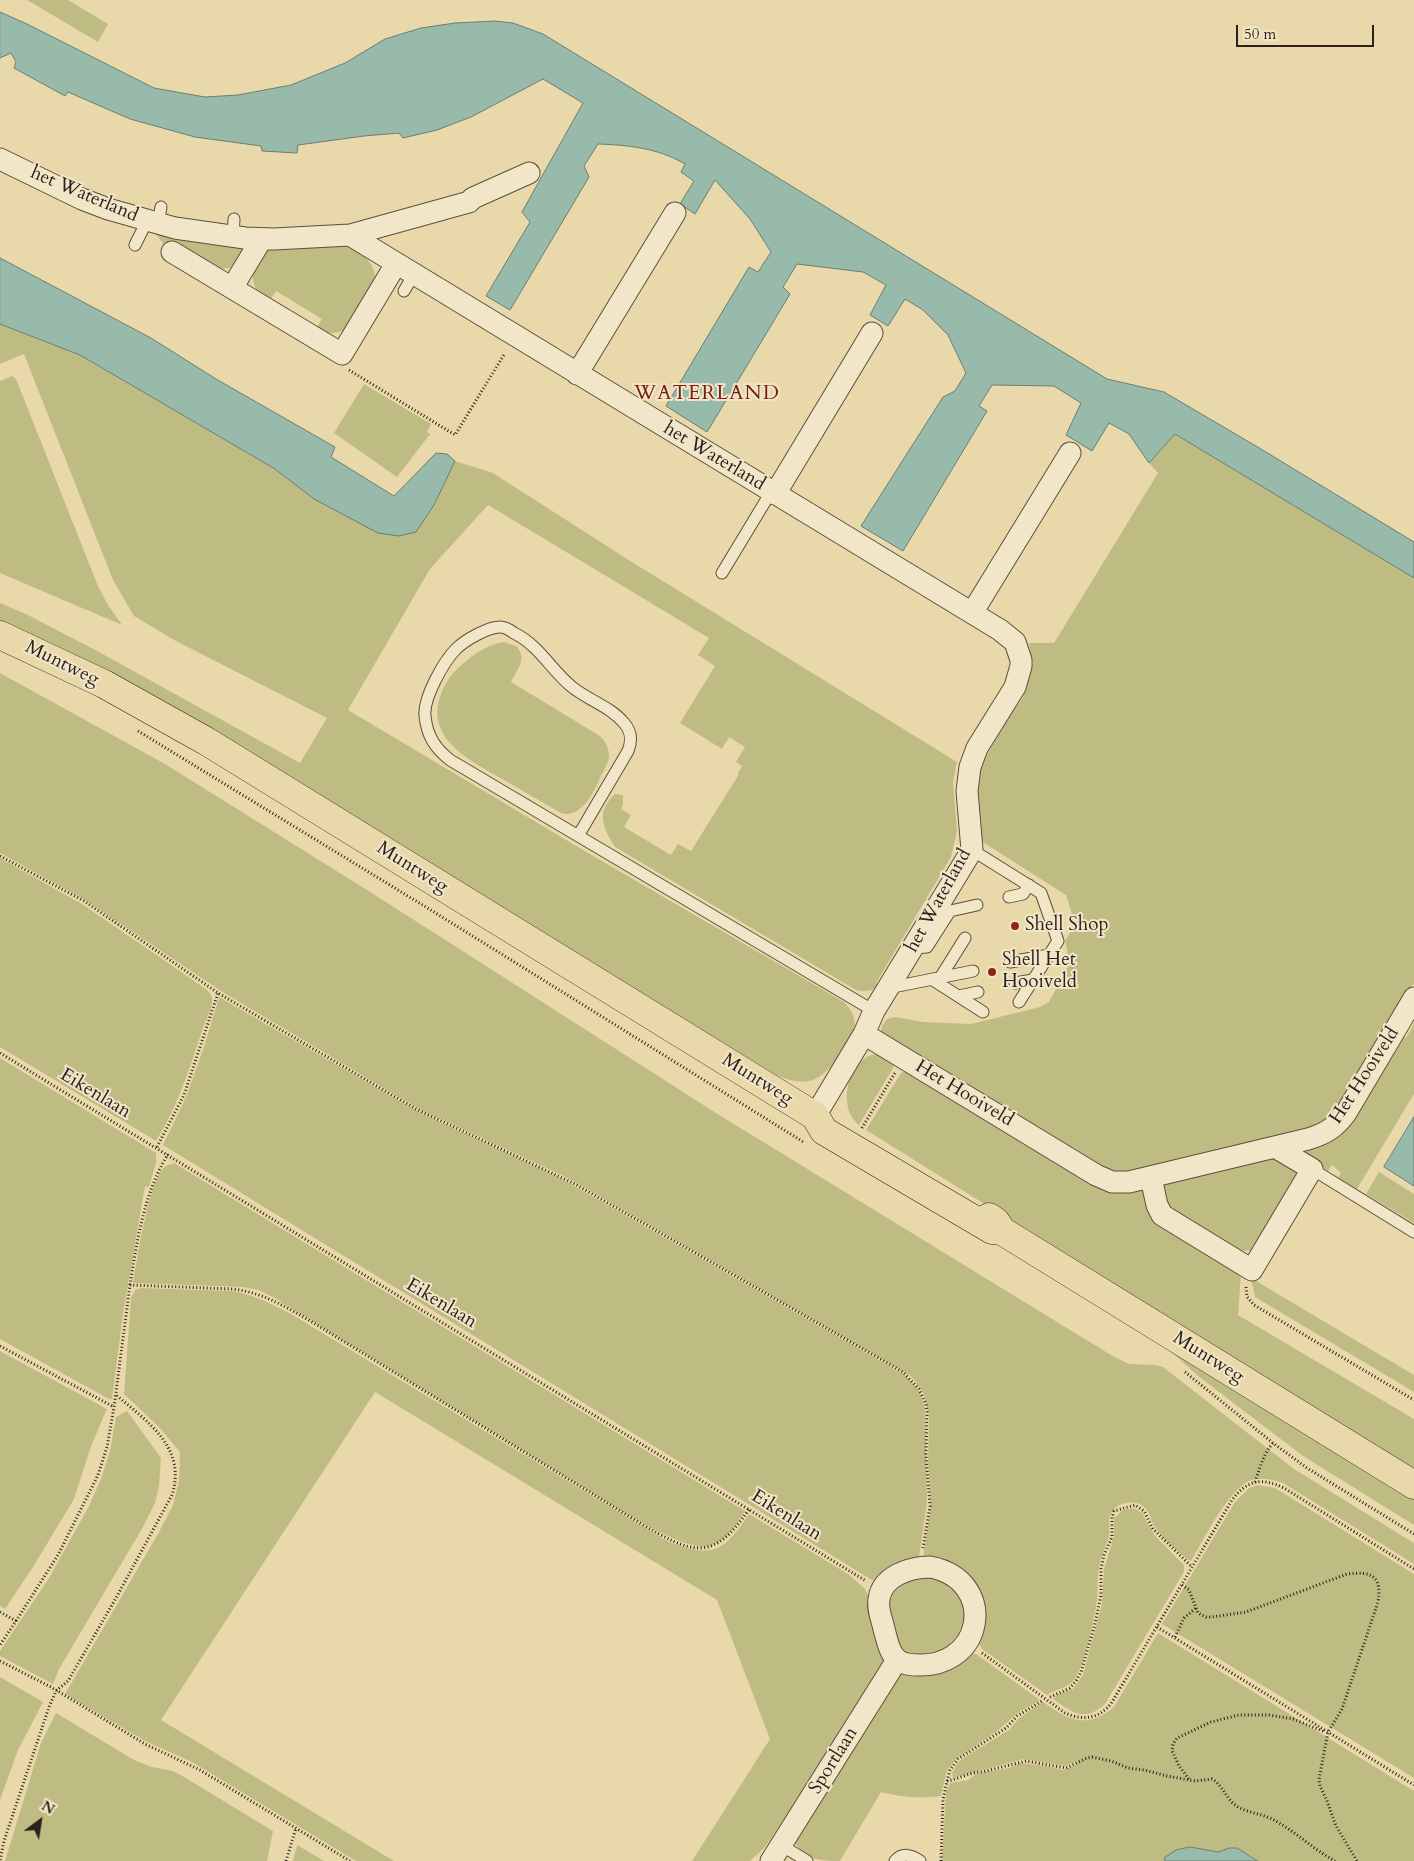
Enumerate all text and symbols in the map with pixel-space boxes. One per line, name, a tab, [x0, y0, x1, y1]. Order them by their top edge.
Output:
scale bar	[1239, 15, 1376, 47]
text: 50 m	[1244, 24, 1276, 44]
street label: het Waterland	[27, 162, 141, 228]
district label: WATERLAND	[633, 382, 781, 406]
street label: het Waterland	[659, 418, 769, 496]
street label: Muntweg	[21, 636, 103, 692]
street label: Muntweg	[372, 837, 452, 899]
street label: het Waterland	[901, 845, 977, 957]
place label: Shell Shop	[1025, 915, 1109, 937]
marker: Shell Shop	[1009, 920, 1021, 932]
place label: Shell Het Hooiveld	[1002, 950, 1077, 994]
marker: Shell Het Hooiveld	[986, 966, 998, 978]
street label: Het Hooiveld	[1325, 1023, 1405, 1129]
street label: Muntweg	[717, 1049, 797, 1111]
street label: Het Hooiveld	[911, 1056, 1017, 1132]
street label: Eikenlaan	[55, 1064, 135, 1124]
street label: Eikenlaan	[401, 1274, 481, 1334]
street label: Muntweg	[1168, 1327, 1248, 1389]
street label: Eikenlaan	[747, 1485, 825, 1547]
street label: Sportlaan	[804, 1723, 864, 1799]
north arrow	[15, 1796, 65, 1846]
text: N	[38, 1796, 58, 1819]

